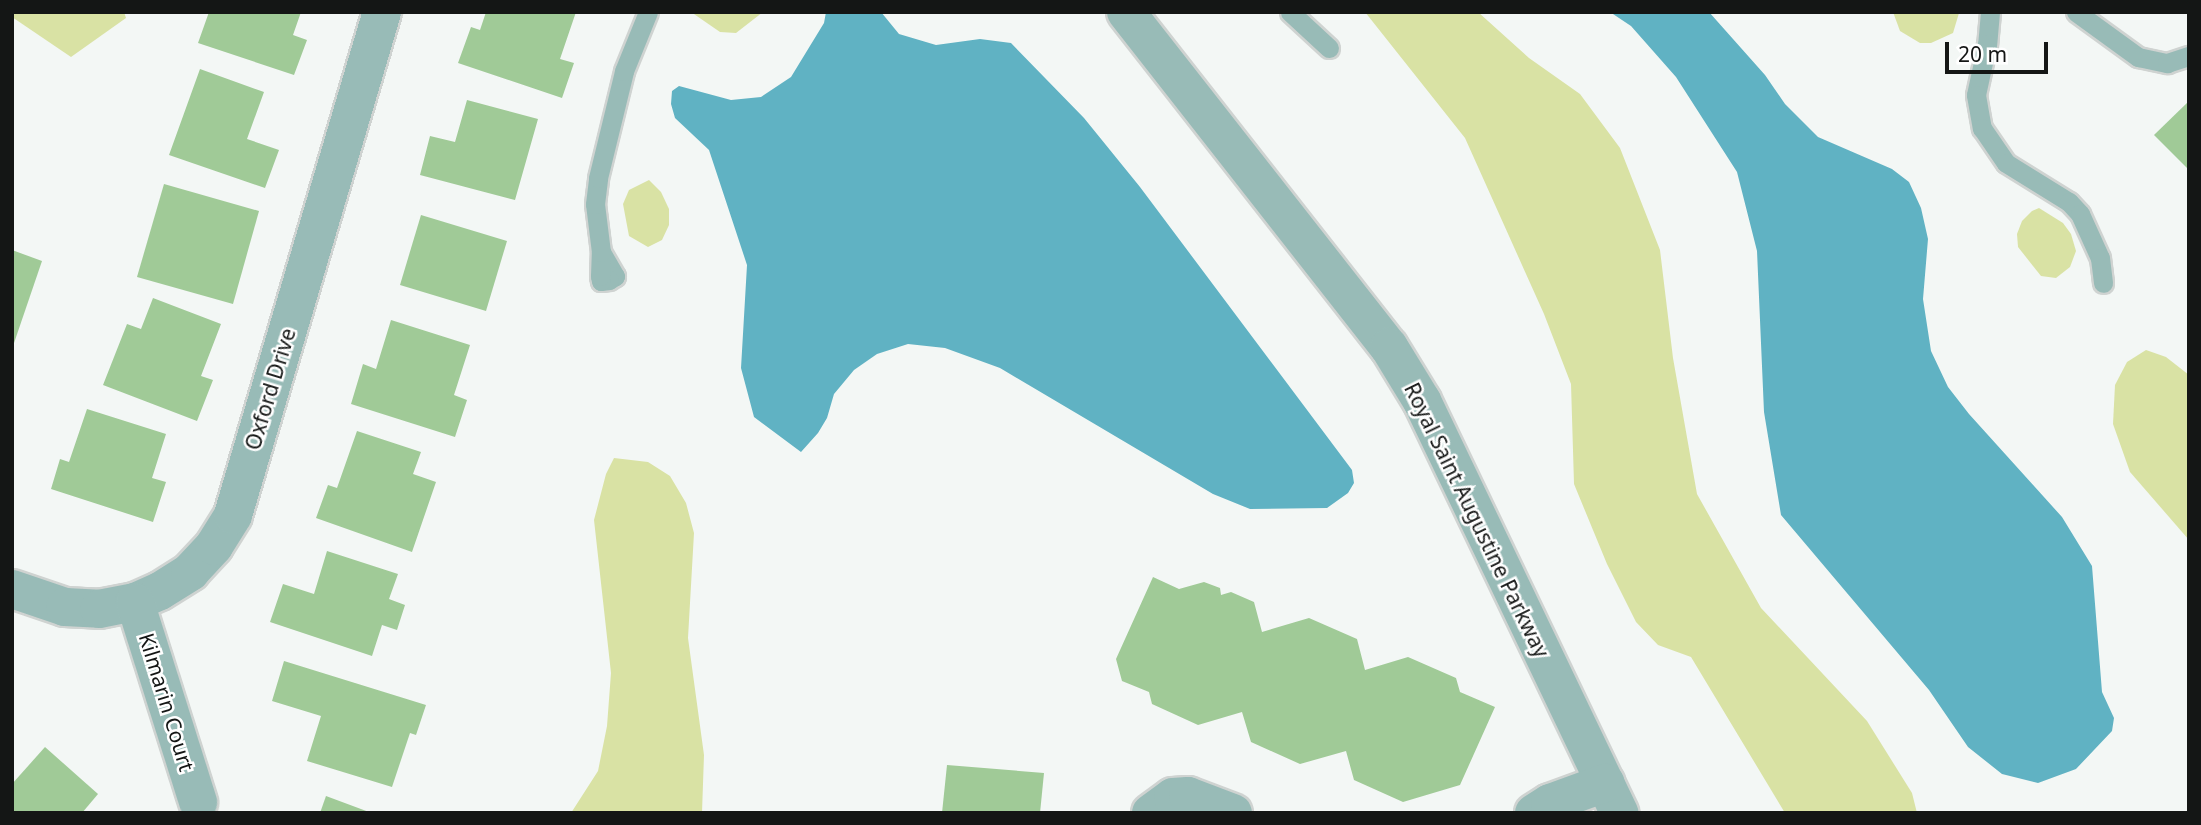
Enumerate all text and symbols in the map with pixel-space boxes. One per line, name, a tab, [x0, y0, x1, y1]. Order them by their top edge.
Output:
scale bar	[1949, 28, 2052, 72]
text: 20 m	[1958, 40, 2007, 68]
street label: Oxford Drive	[240, 325, 300, 453]
street label: Royal Saint Augustine Parkway	[1399, 379, 1555, 661]
street label: Kilmarin Court	[134, 630, 200, 774]

